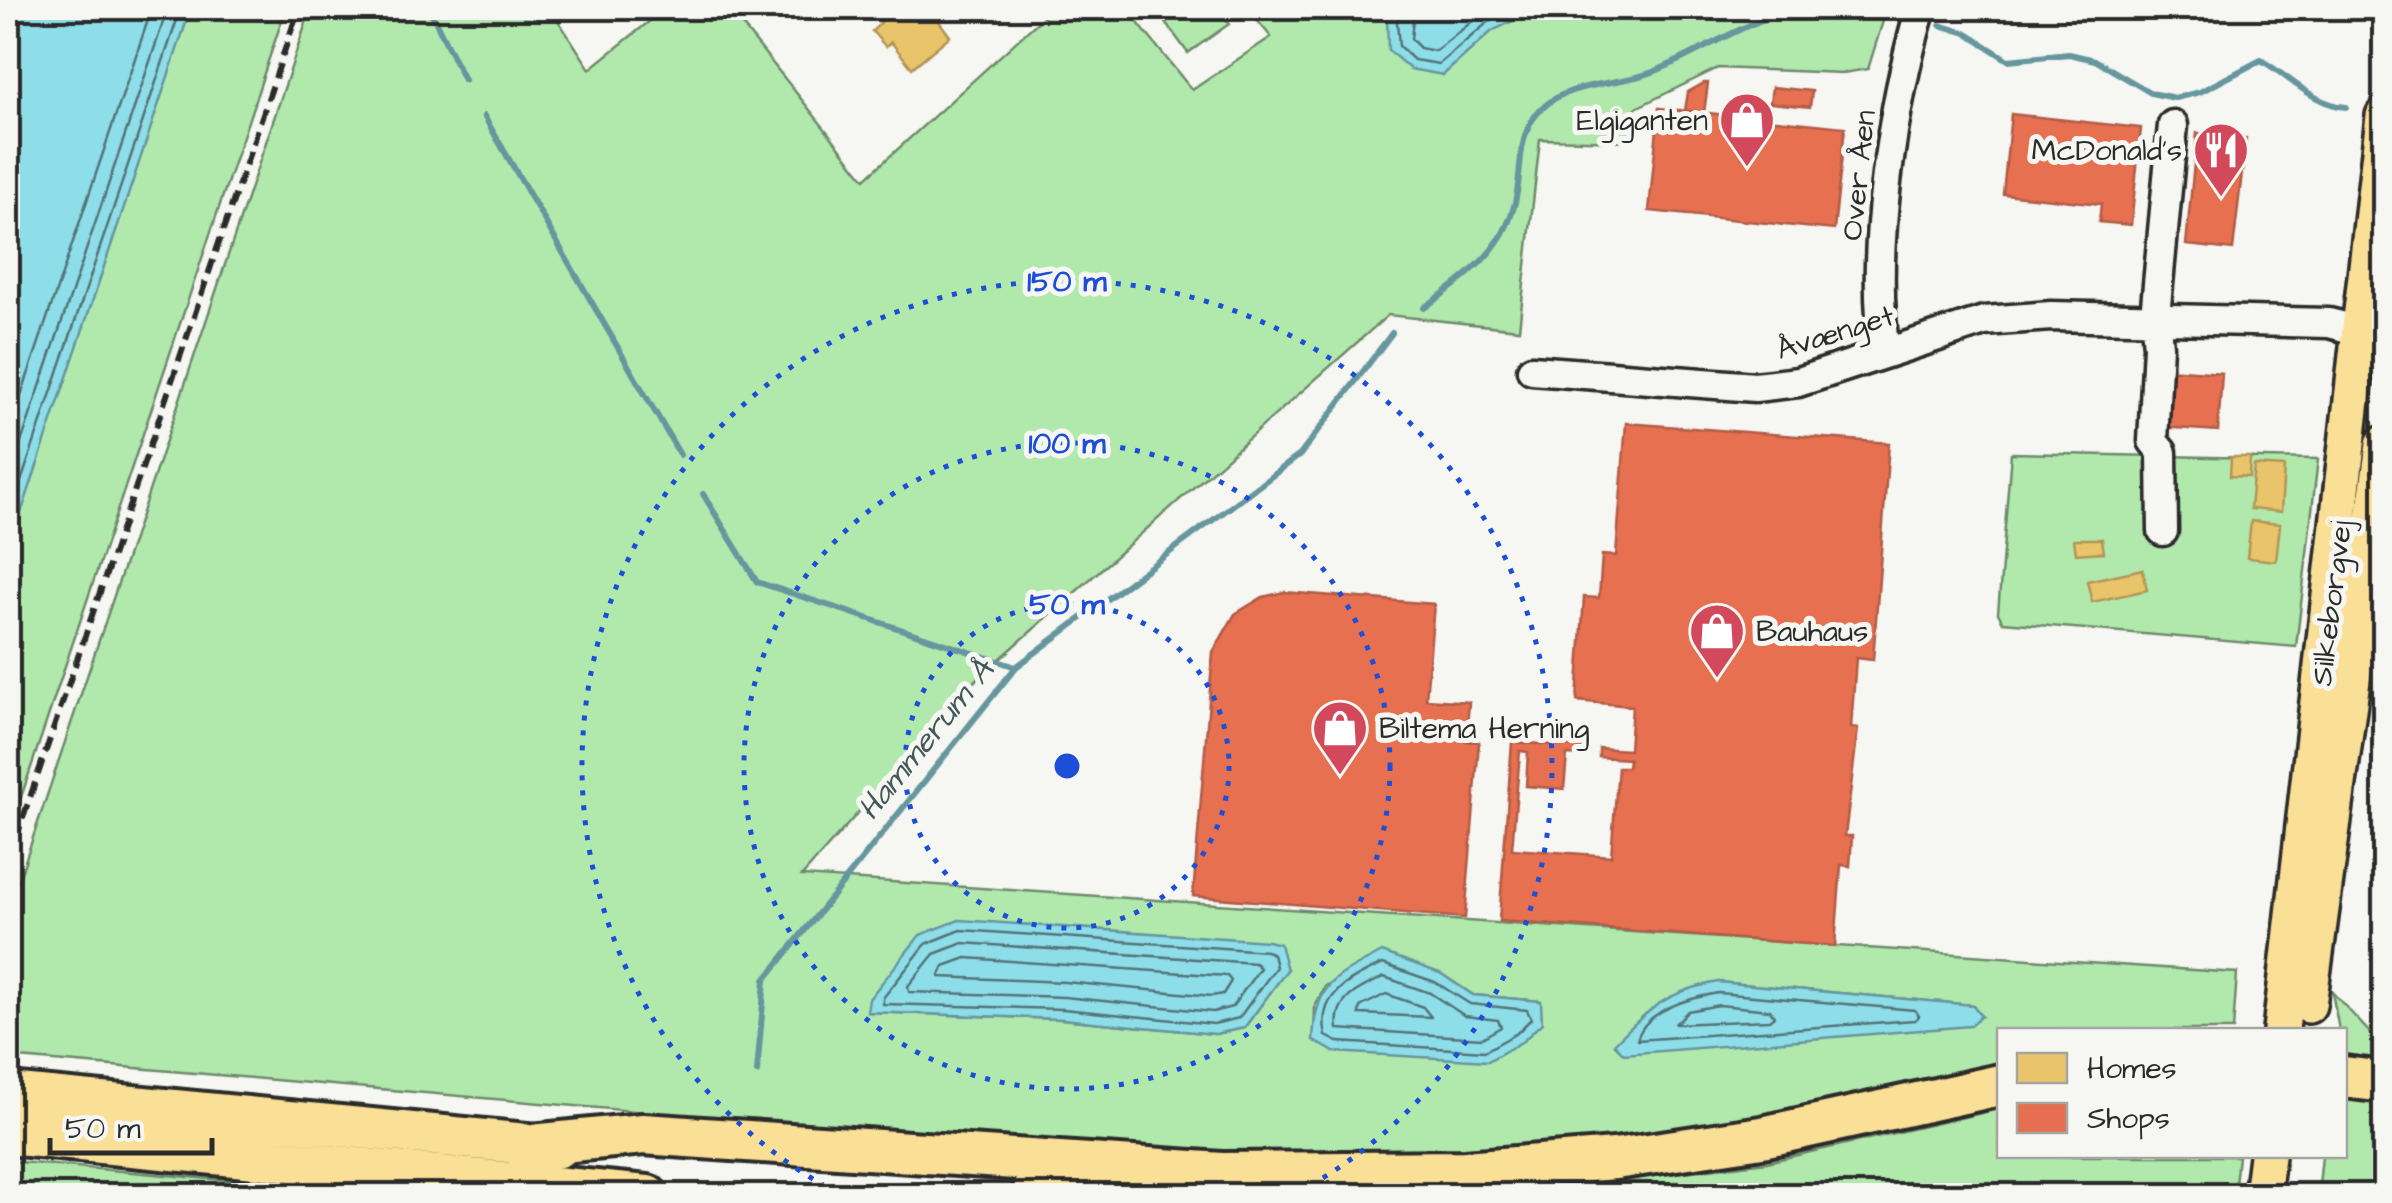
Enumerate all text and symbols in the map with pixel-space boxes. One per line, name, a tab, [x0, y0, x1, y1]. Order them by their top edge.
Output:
shop icon: Elgiganten	[1717, 90, 1777, 169]
place label: Elgiganten	[1576, 100, 1708, 143]
street label: Over Åen	[1831, 108, 1887, 242]
restaurant icon: McDonald's	[2191, 120, 2251, 199]
place label: McDonald's	[2032, 130, 2182, 172]
text: 150 m	[1027, 261, 1107, 303]
street label: Åvænget	[1771, 295, 1900, 372]
text: 100 m	[1028, 423, 1106, 465]
street label: Silkeborgvej	[2301, 517, 2364, 688]
text: 50 m	[1029, 584, 1105, 626]
shop icon: Bauhaus	[1687, 601, 1747, 680]
place label: Bauhaus	[1756, 611, 1868, 653]
water label: Hammerum Å	[847, 648, 1007, 830]
shop icon: Biltema Herning	[1310, 698, 1370, 777]
place label: Biltema Herning	[1379, 708, 1590, 751]
centre of rings	[1049, 748, 1085, 784]
legend	[1997, 1028, 2347, 1158]
text: Homes	[2087, 1048, 2177, 1090]
scale bar	[50, 1093, 212, 1155]
text: Shops	[2087, 1098, 2170, 1140]
text: 50 m	[65, 1108, 141, 1150]

